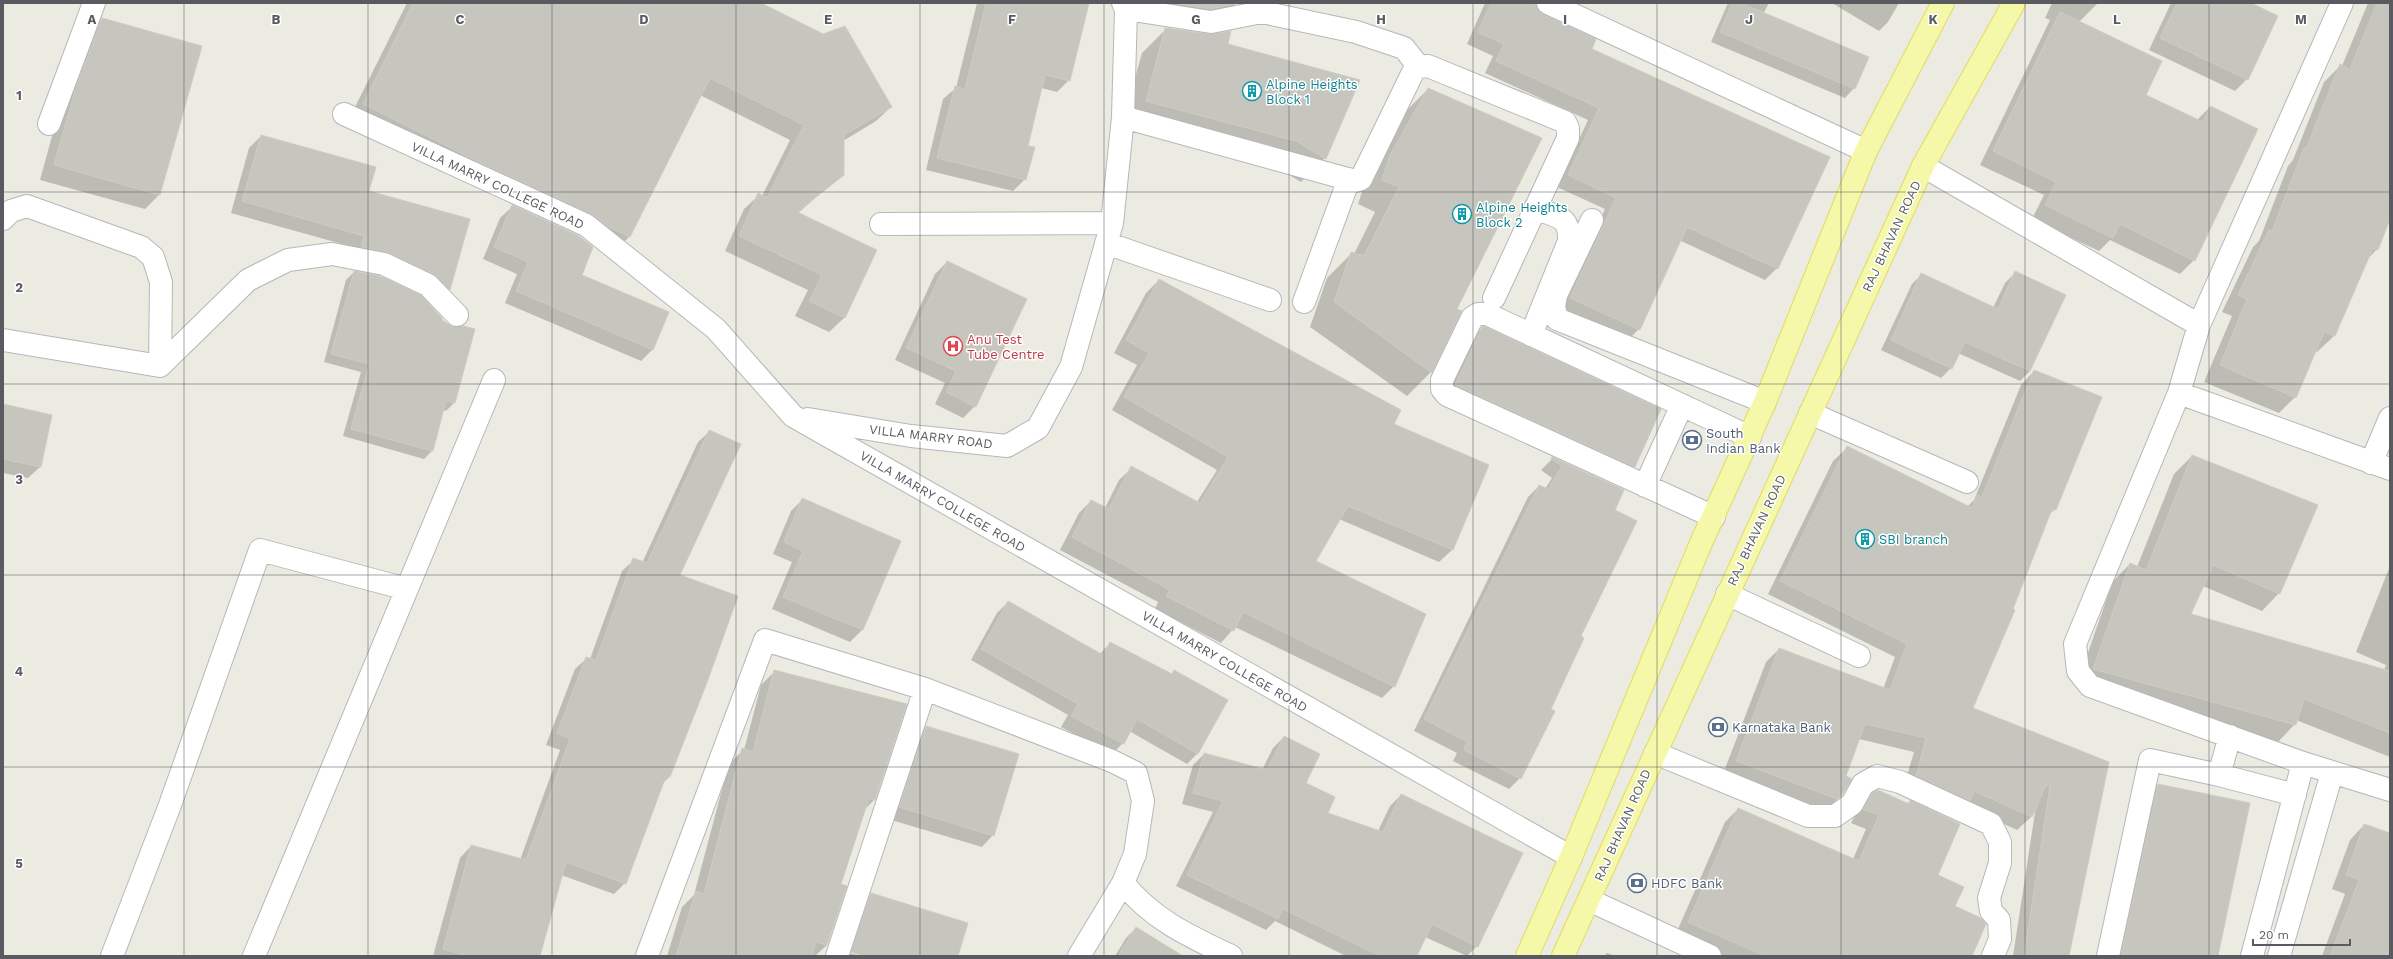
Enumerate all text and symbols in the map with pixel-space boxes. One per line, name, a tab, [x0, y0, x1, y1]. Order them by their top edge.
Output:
text: A	[88, 12, 97, 27]
text: B	[272, 12, 281, 27]
text: C	[456, 12, 465, 27]
text: D	[639, 12, 649, 27]
text: E	[824, 12, 832, 27]
text: F	[1008, 12, 1016, 27]
text: G	[1191, 12, 1201, 27]
text: H	[1376, 12, 1386, 27]
text: I	[1563, 12, 1567, 27]
text: J	[1745, 12, 1753, 27]
text: K	[1928, 12, 1938, 27]
text: L	[2113, 12, 2121, 27]
text: M	[2295, 12, 2307, 27]
place label: Alpine Heights Block 1	[1266, 77, 1358, 107]
building icon: Alpine Heights Block 1	[1241, 80, 1263, 102]
text: 1	[16, 88, 22, 103]
street label: VILLA MARRY COLLEGE ROAD	[409, 139, 586, 232]
street label: RAJ BHAVAN ROAD	[1859, 178, 1924, 294]
place label: Alpine Heights Block 2	[1476, 200, 1568, 230]
building icon: Alpine Heights Block 2	[1451, 203, 1473, 225]
text: 2	[15, 280, 23, 295]
place label: Anu Test Tube Centre	[967, 332, 1045, 362]
hospital icon: Anu Test Tube Centre	[942, 335, 964, 357]
street label: VILLA MARRY ROAD	[868, 421, 994, 452]
place label: South Indian Bank	[1706, 426, 1781, 456]
bank icon: South Indian Bank	[1681, 429, 1703, 451]
street label: VILLA MARRY COLLEGE ROAD	[857, 448, 1028, 555]
text: 3	[15, 472, 23, 487]
street label: RAJ BHAVAN ROAD	[1724, 472, 1789, 588]
building icon: SBI branch	[1854, 528, 1876, 550]
place label: SBI branch	[1879, 532, 1948, 547]
street label: VILLA MARRY COLLEGE ROAD	[1139, 608, 1310, 715]
text: 4	[15, 664, 24, 679]
bank icon: Karnataka Bank	[1707, 716, 1729, 738]
place label: Karnataka Bank	[1732, 720, 1832, 735]
street label: RAJ BHAVAN ROAD	[1591, 767, 1654, 884]
text: 5	[15, 856, 23, 871]
bank icon: HDFC Bank	[1626, 872, 1648, 894]
place label: HDFC Bank	[1651, 876, 1723, 891]
scale bar	[2253, 921, 2350, 947]
text: 20 m	[2259, 928, 2289, 942]

